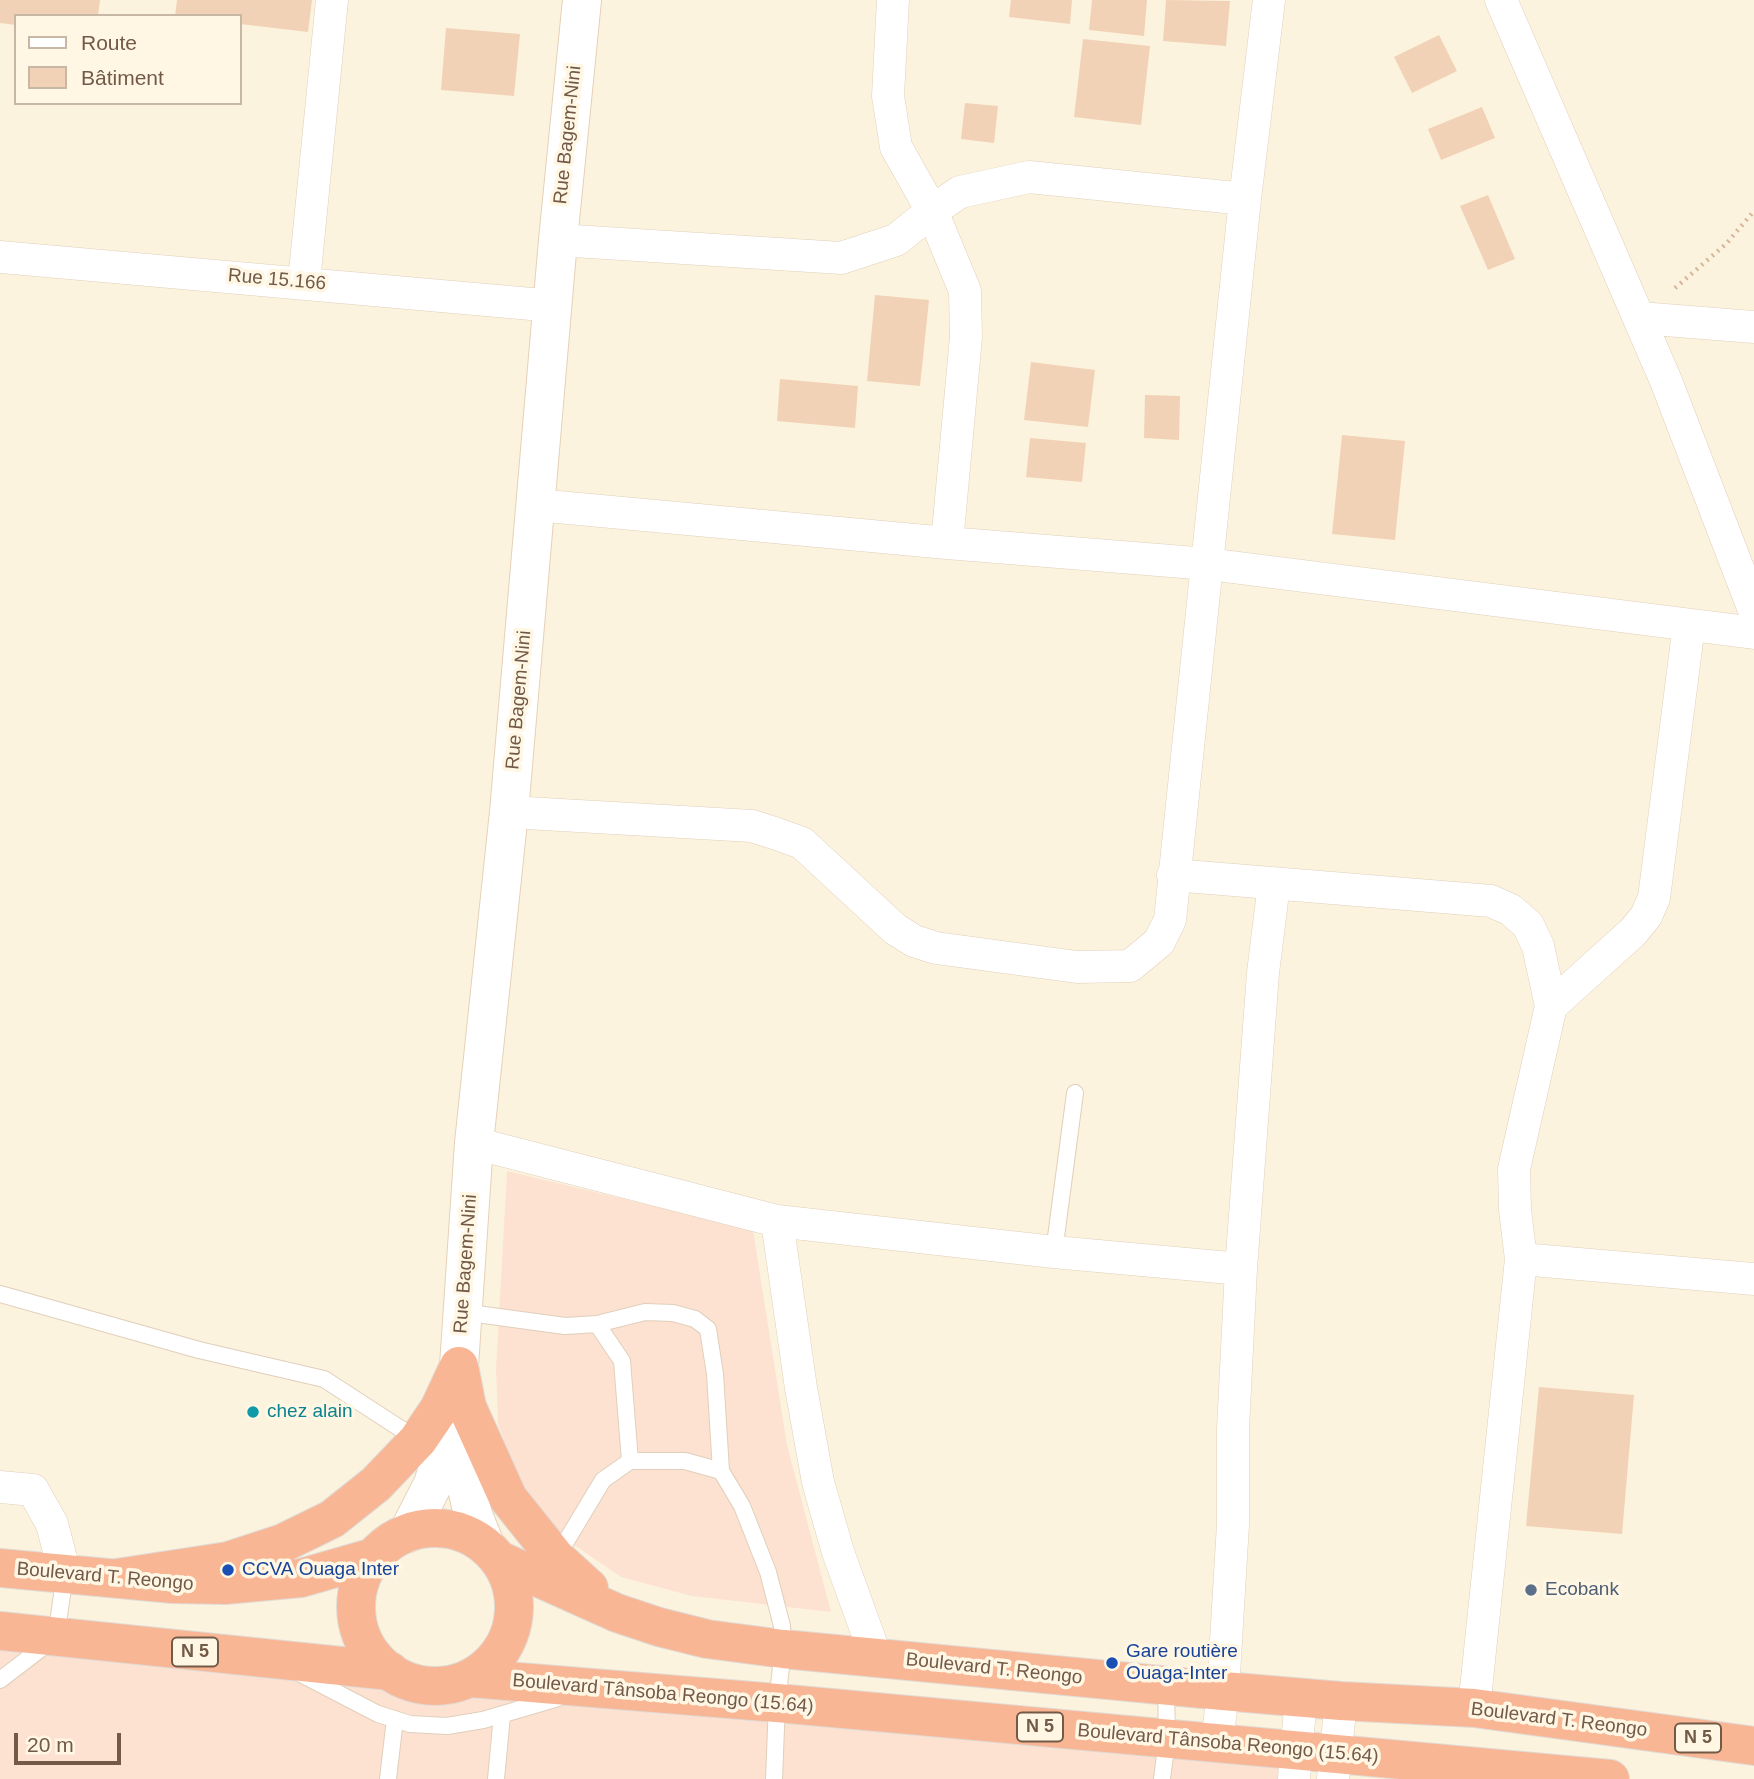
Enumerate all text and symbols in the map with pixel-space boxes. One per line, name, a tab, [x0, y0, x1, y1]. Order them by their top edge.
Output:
legend	[14, 14, 242, 105]
text: Route	[81, 31, 137, 54]
street label: Rue Bagem-Nini	[549, 64, 587, 206]
text: Bâtiment	[81, 66, 164, 89]
street label: Rue 15.166	[227, 264, 327, 296]
street label: Rue Bagem-Nini	[502, 630, 536, 770]
street label: Rue Bagem-Nini	[450, 1194, 482, 1334]
place label: chez alain	[267, 1401, 353, 1423]
marker: chez alain	[245, 1404, 261, 1420]
street label: Boulevard T. Reongo	[16, 1558, 194, 1596]
place label: CCVA Ouaga Inter	[242, 1559, 399, 1581]
marker: CCVA Ouaga Inter	[220, 1562, 236, 1578]
place label: Ecobank	[1545, 1579, 1619, 1601]
marker: Ecobank	[1523, 1582, 1539, 1598]
road number: N 5	[172, 1638, 218, 1666]
place label: Gare routière Ouaga-Inter	[1126, 1641, 1238, 1685]
street label: Boulevard T. Reongo	[905, 1648, 1083, 1690]
marker: Gare routière Ouaga-Inter	[1104, 1655, 1120, 1671]
street label: Boulevard Tânsoba Reongo (15.64)	[512, 1669, 814, 1719]
street label: Boulevard T. Reongo	[1470, 1698, 1648, 1742]
road number: N 5	[1017, 1712, 1063, 1742]
street label: Boulevard Tânsoba Reongo (15.64)	[1077, 1719, 1379, 1769]
scale bar	[18, 1720, 124, 1764]
road number: N 5	[1675, 1723, 1721, 1752]
text: 20 m	[27, 1733, 74, 1756]

